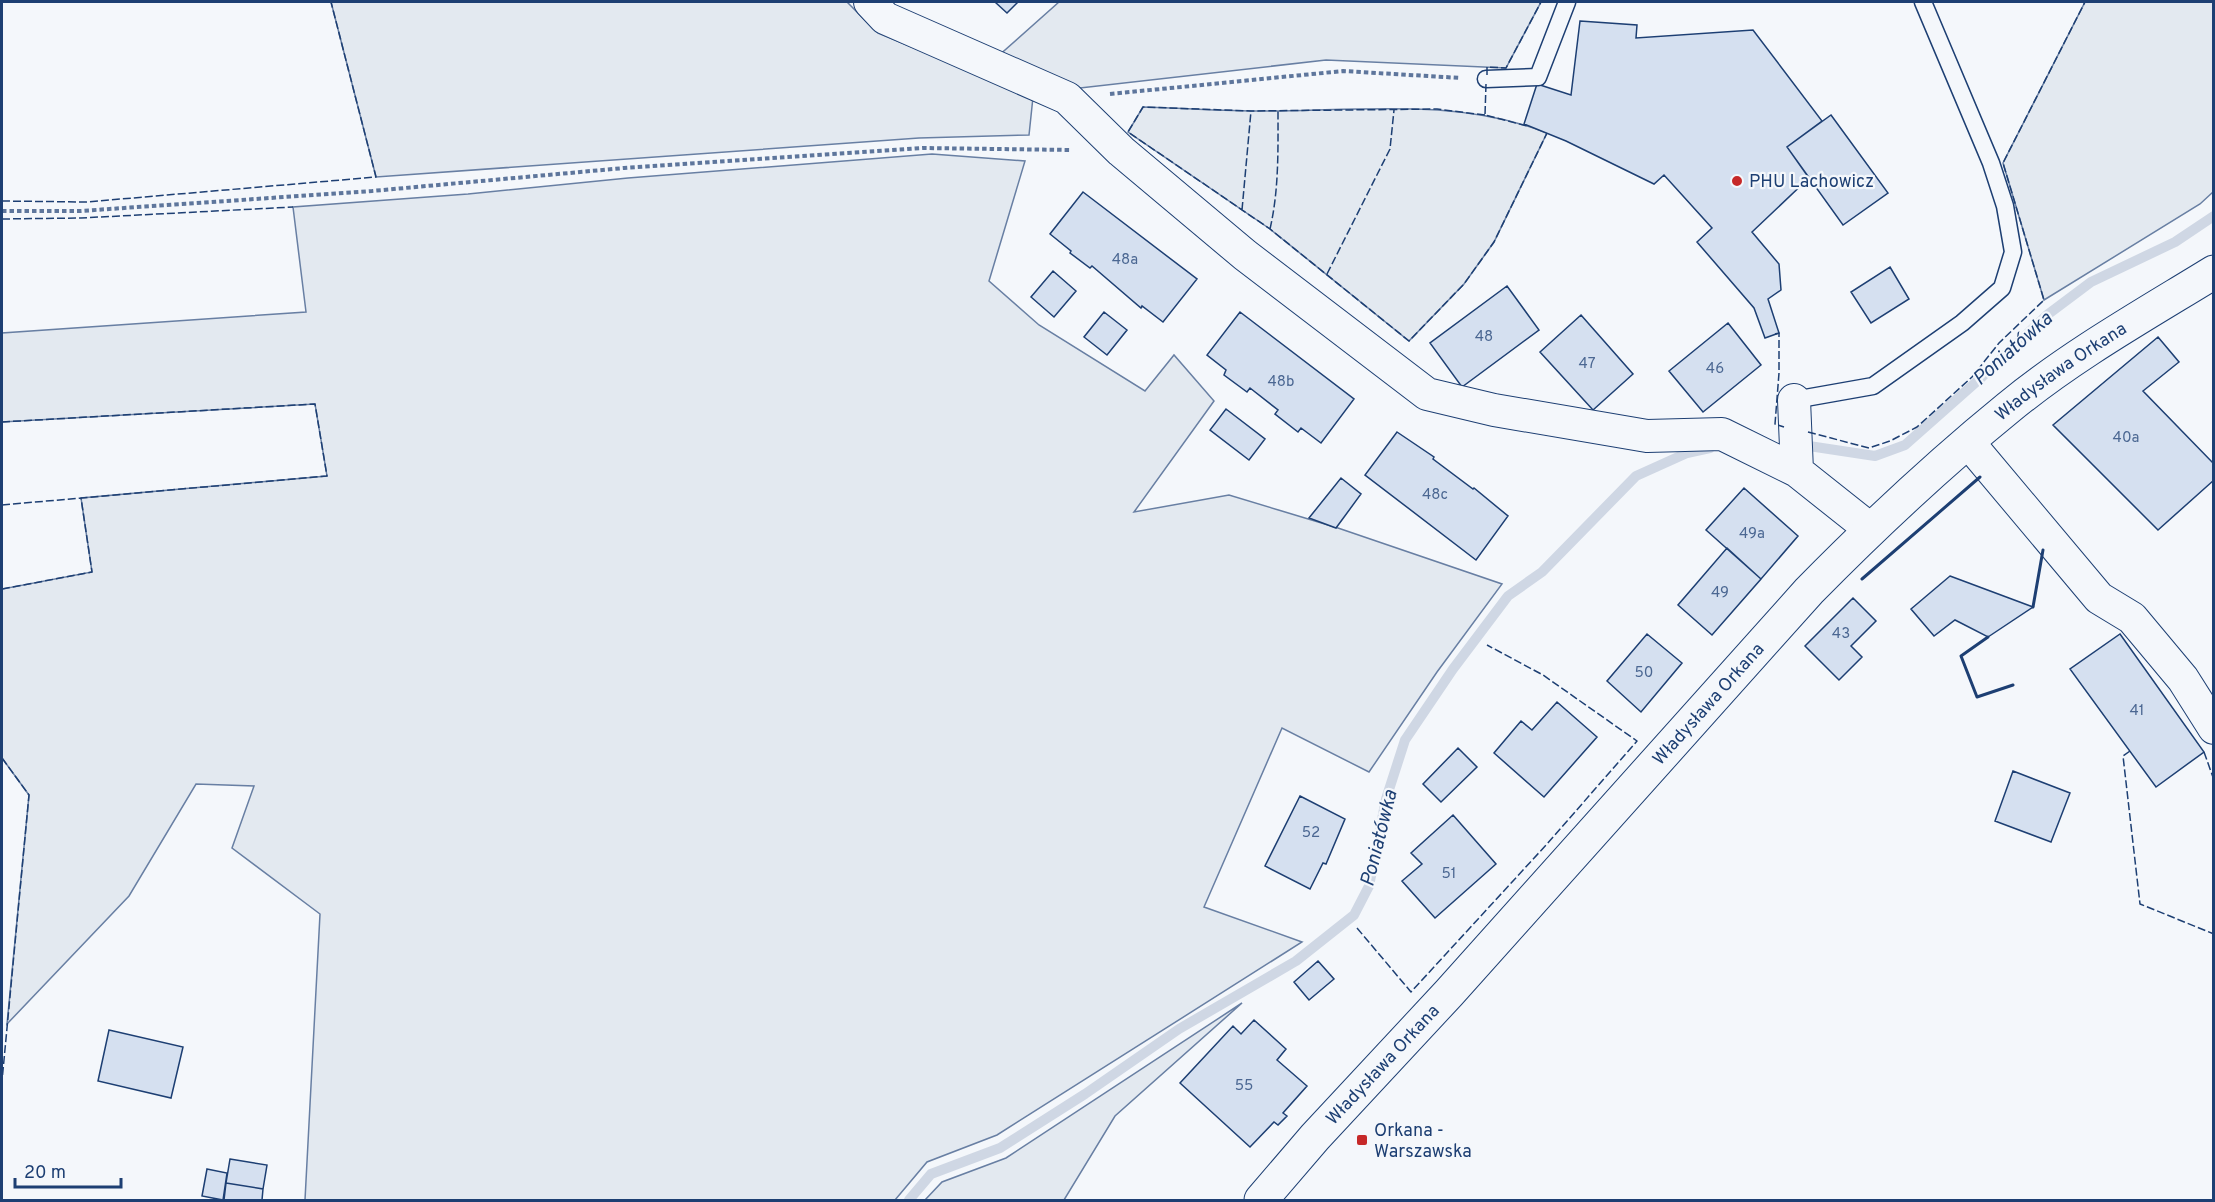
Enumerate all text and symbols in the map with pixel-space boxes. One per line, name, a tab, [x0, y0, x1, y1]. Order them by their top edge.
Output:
place label: PHU Lachowicz	[1749, 171, 1874, 194]
marker: PHU Lachowicz	[1730, 174, 1744, 188]
house number: 48a	[1112, 251, 1138, 270]
water label: Poniatówka	[1968, 306, 2059, 392]
street label: Władysława Orkana	[1991, 318, 2132, 427]
house number: 48	[1475, 328, 1493, 347]
house number: 47	[1579, 355, 1596, 374]
house number: 46	[1706, 360, 1724, 379]
house number: 48b	[1268, 373, 1294, 392]
house number: 40a	[2113, 429, 2139, 448]
house number: 48c	[1422, 486, 1448, 505]
house number: 49a	[1739, 525, 1765, 544]
house number: 49	[1711, 584, 1729, 603]
house number: 43	[1832, 625, 1850, 644]
street label: Władysława Orkana	[1648, 639, 1770, 771]
house number: 50	[1635, 664, 1653, 683]
house number: 41	[2130, 702, 2144, 721]
water label: Poniatówka	[1355, 787, 1405, 890]
house number: 52	[1302, 824, 1320, 843]
house number: 51	[1442, 865, 1456, 884]
street label: Władysława Orkana	[1322, 1000, 1445, 1131]
house number: 55	[1235, 1077, 1253, 1096]
place label: Orkana - Warszawska	[1374, 1120, 1472, 1164]
marker: Orkana - Warszawska	[1355, 1133, 1369, 1147]
scale bar	[15, 1151, 122, 1189]
text: 20 m	[24, 1162, 66, 1185]

